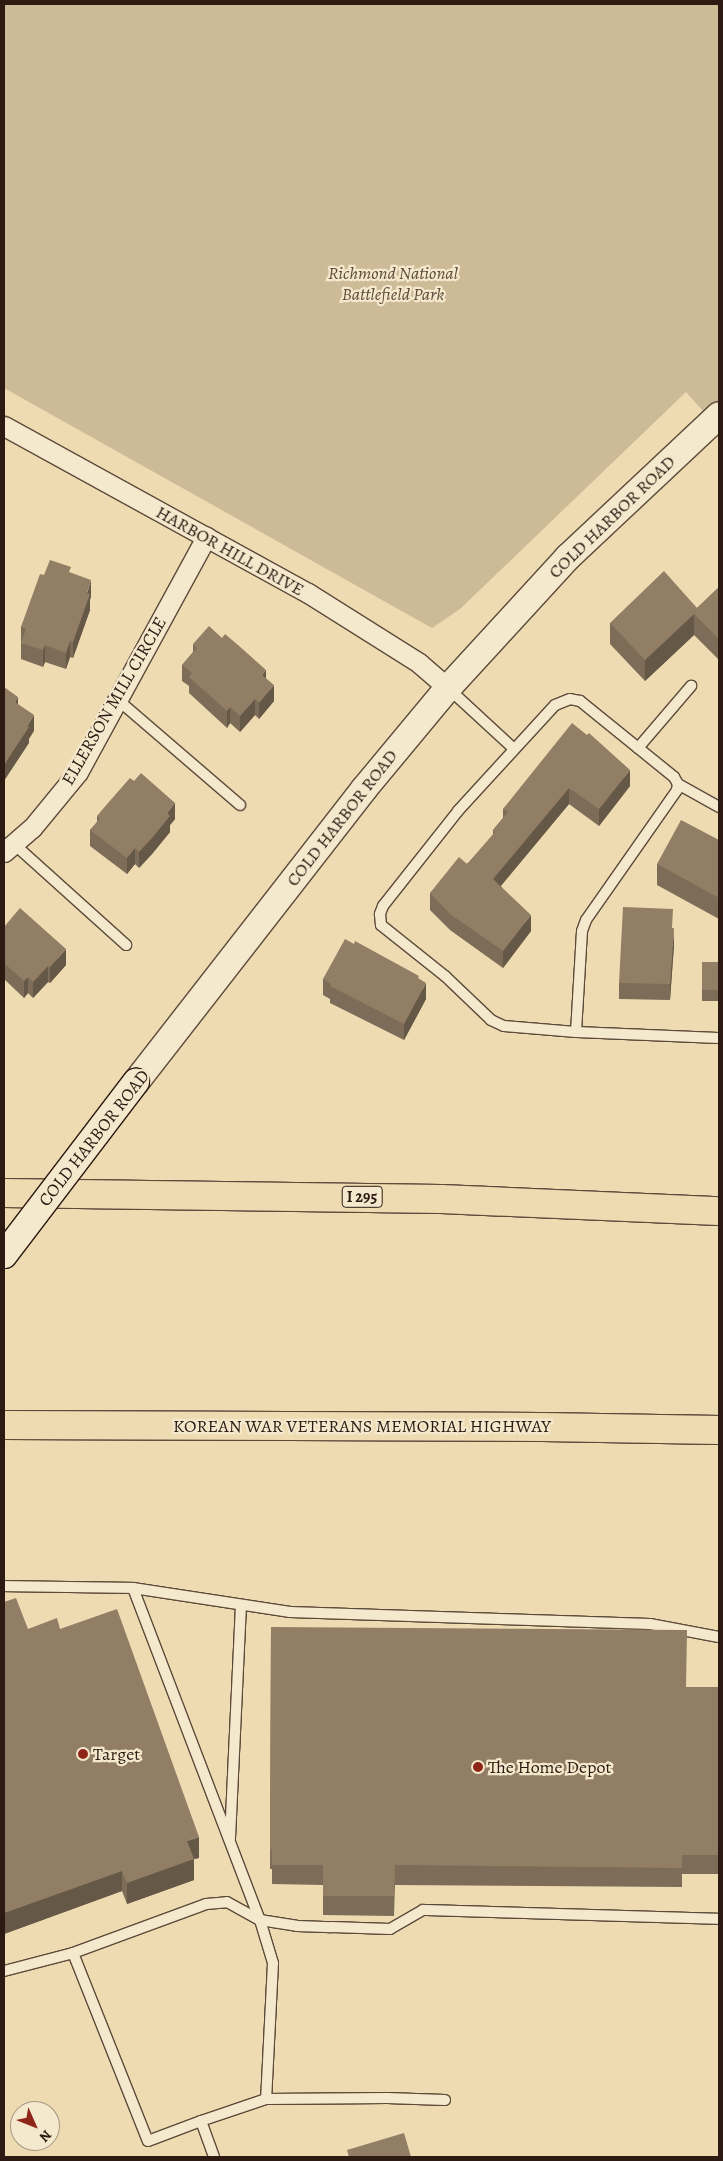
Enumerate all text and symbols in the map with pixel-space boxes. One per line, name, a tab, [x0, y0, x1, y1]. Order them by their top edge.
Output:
park label: Richmond National Battlefield Park	[328, 263, 458, 306]
street label: COLD HARBOR ROAD	[544, 451, 680, 583]
street label: HARBOR HILL DRIVE	[152, 501, 308, 601]
street label: ELLERSON MILL CIRCLE	[57, 613, 171, 789]
street label: COLD HARBOR ROAD	[282, 745, 402, 891]
street label: COLD HARBOR ROAD	[34, 1065, 154, 1211]
road number: I 295	[341, 1184, 383, 1210]
street label: KOREAN WAR VETERANS MEMORIAL HIGHWAY	[173, 1415, 551, 1437]
place label: Target	[93, 1743, 140, 1765]
marker: Target	[77, 1748, 89, 1760]
place label: The Home Depot	[488, 1756, 611, 1778]
marker: The Home Depot	[472, 1761, 484, 1773]
north arrow	[10, 2101, 60, 2151]
text: N	[35, 2126, 56, 2146]

